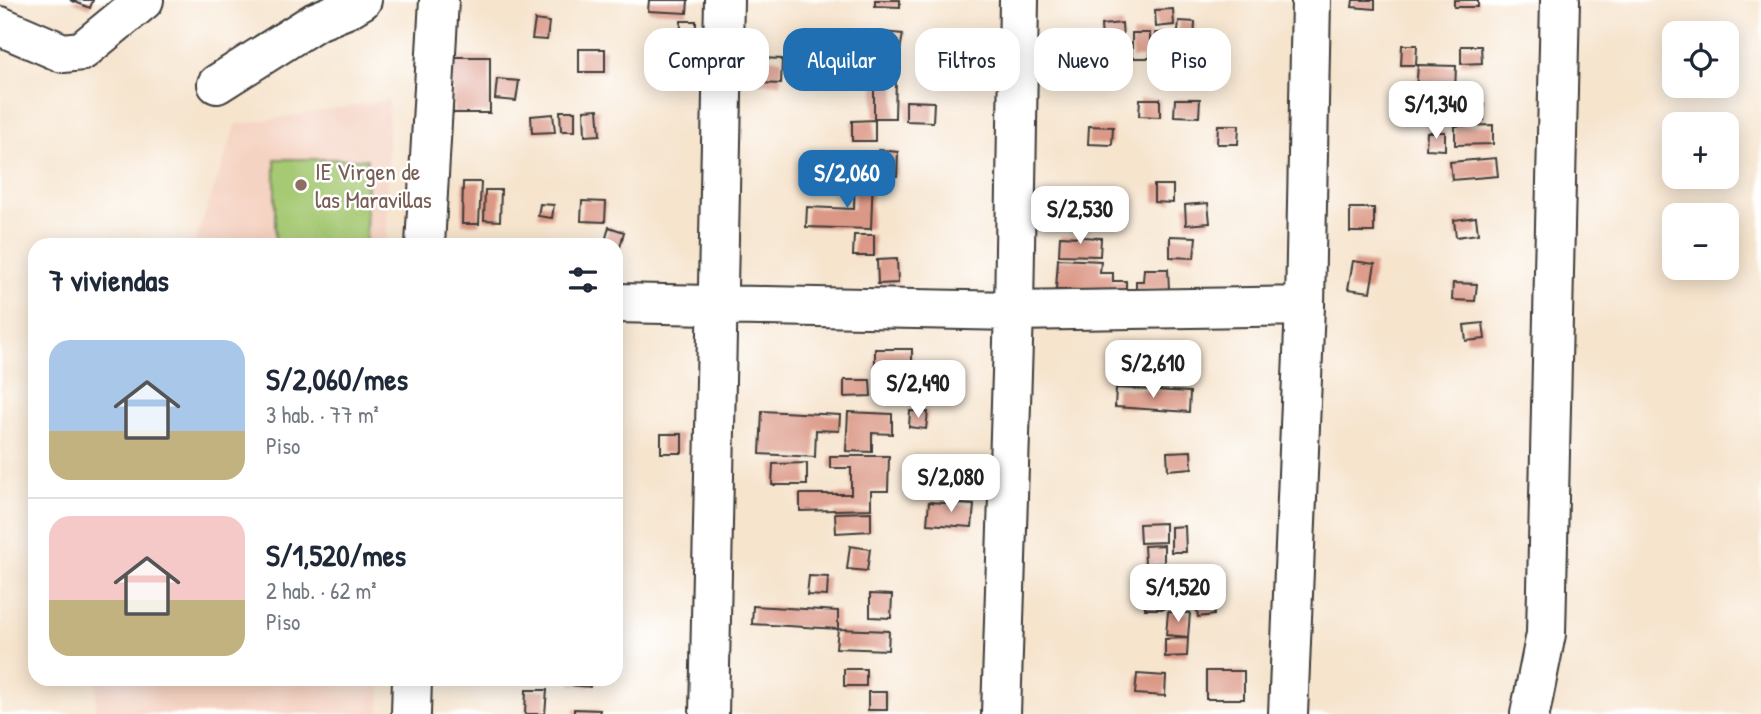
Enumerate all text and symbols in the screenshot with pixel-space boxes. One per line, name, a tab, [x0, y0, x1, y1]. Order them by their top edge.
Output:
map controls	[1662, 21, 1739, 280]
button: locate	[1662, 21, 1739, 98]
chip: Comprar	[644, 28, 769, 91]
chip: Alquilar	[783, 28, 901, 91]
chip: Filtros	[915, 28, 1020, 91]
chip: Nuevo	[1034, 28, 1133, 91]
chip: Piso	[1147, 28, 1231, 91]
pin: S/1,340	[1371, 82, 1501, 141]
text: S/1,340	[1405, 88, 1467, 119]
button: +	[1662, 112, 1739, 189]
pin: S/2,060	[782, 150, 912, 210]
place label: IE Virgen de las Maravillas	[315, 155, 432, 215]
text: S/2,060	[814, 157, 880, 188]
marker: IE Virgen de las Maravillas	[293, 177, 309, 193]
pin: S/2,530	[1015, 187, 1145, 246]
text: S/2,530	[1047, 193, 1113, 224]
button: −	[1662, 203, 1739, 280]
text: 7 viviendas	[49, 260, 169, 300]
icon: filters	[564, 261, 602, 299]
pin: S/2,610	[1088, 340, 1218, 400]
text: S/2,610	[1121, 347, 1185, 378]
text: S/2,060/mes	[266, 359, 408, 399]
pin: S/2,490	[853, 360, 983, 420]
text: S/2,490	[886, 367, 950, 398]
icon: home	[105, 368, 189, 452]
text: 3 hab. · 77 m²	[266, 399, 379, 430]
text: Piso	[266, 430, 300, 461]
pin: S/2,080	[886, 454, 1016, 514]
text: S/2,080	[918, 461, 984, 492]
text: S/1,520/mes	[266, 535, 406, 575]
icon: home	[105, 544, 189, 628]
pin: S/1,520	[1113, 564, 1243, 624]
text: S/1,520	[1146, 571, 1210, 602]
text: 2 hab. · 62 m²	[266, 575, 376, 606]
text: Piso	[266, 606, 300, 637]

